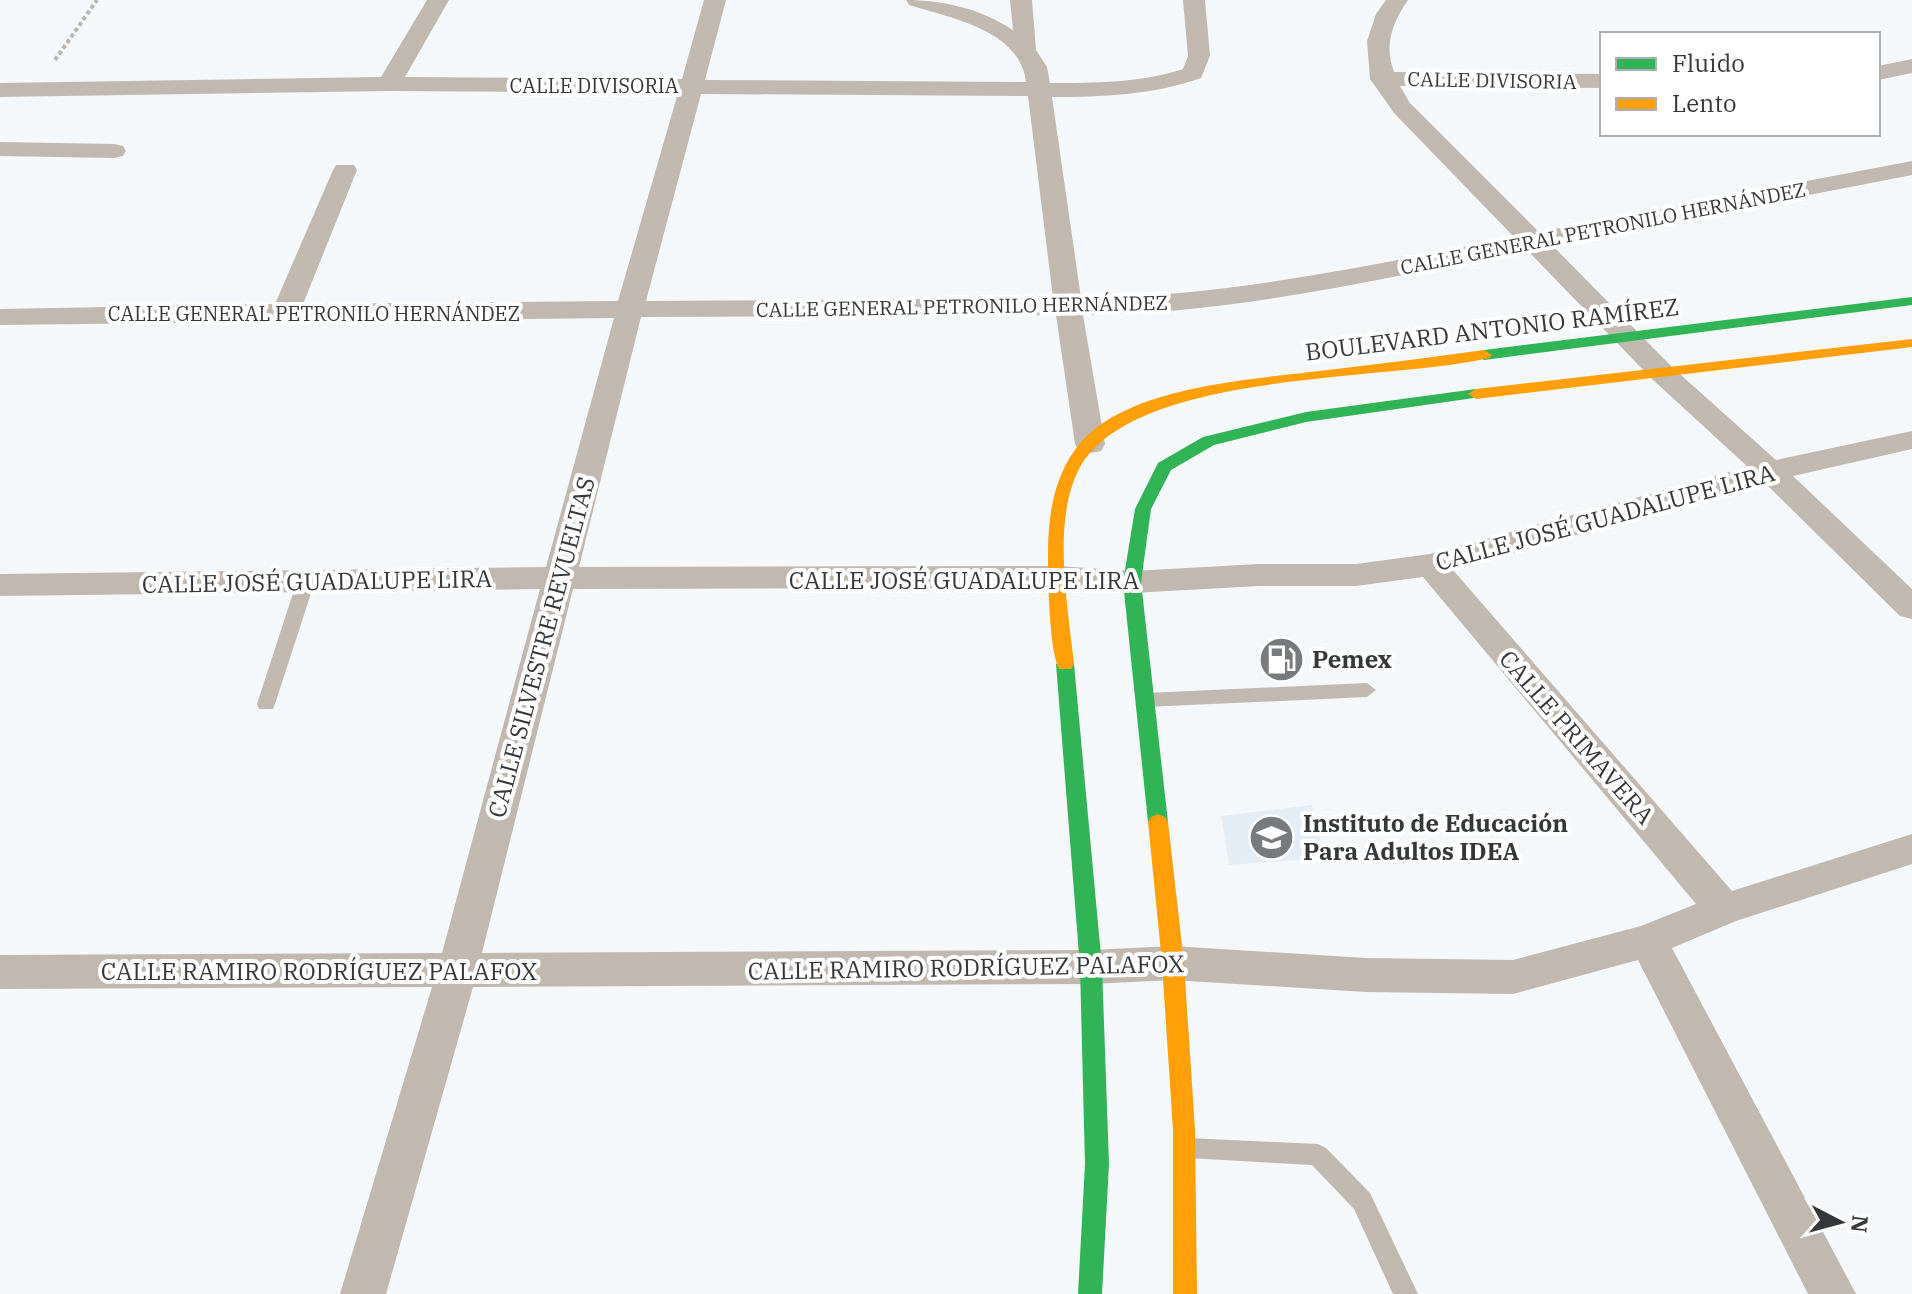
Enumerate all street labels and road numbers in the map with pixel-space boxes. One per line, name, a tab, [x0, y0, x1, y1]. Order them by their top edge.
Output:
street label: CALLE DIVISORIA	[1407, 65, 1577, 95]
street label: CALLE DIVISORIA	[509, 72, 679, 99]
street label: CALLE GENERAL PETRONILO HERNÁNDEZ	[1398, 175, 1808, 281]
street label: CALLE GENERAL PETRONILO HERNÁNDEZ	[756, 289, 1168, 323]
street label: BOULEVARD ANTONIO RAMÍREZ	[1303, 290, 1681, 368]
street label: CALLE GENERAL PETRONILO HERNÁNDEZ	[108, 300, 520, 327]
street label: CALLE JOSÉ GUADALUPE LIRA	[1432, 456, 1779, 578]
street label: CALLE SILVESTRE REVUELTAS	[480, 473, 602, 821]
street label: CALLE JOSÉ GUADALUPE LIRA	[142, 562, 493, 600]
street label: CALLE JOSÉ GUADALUPE LIRA	[789, 564, 1140, 596]
street label: CALLE PRIMAVERA	[1492, 643, 1662, 831]
street label: CALLE RAMIRO RODRÍGUEZ PALAFOX	[748, 947, 1184, 987]
street label: CALLE RAMIRO RODRÍGUEZ PALAFOX	[101, 955, 537, 987]

